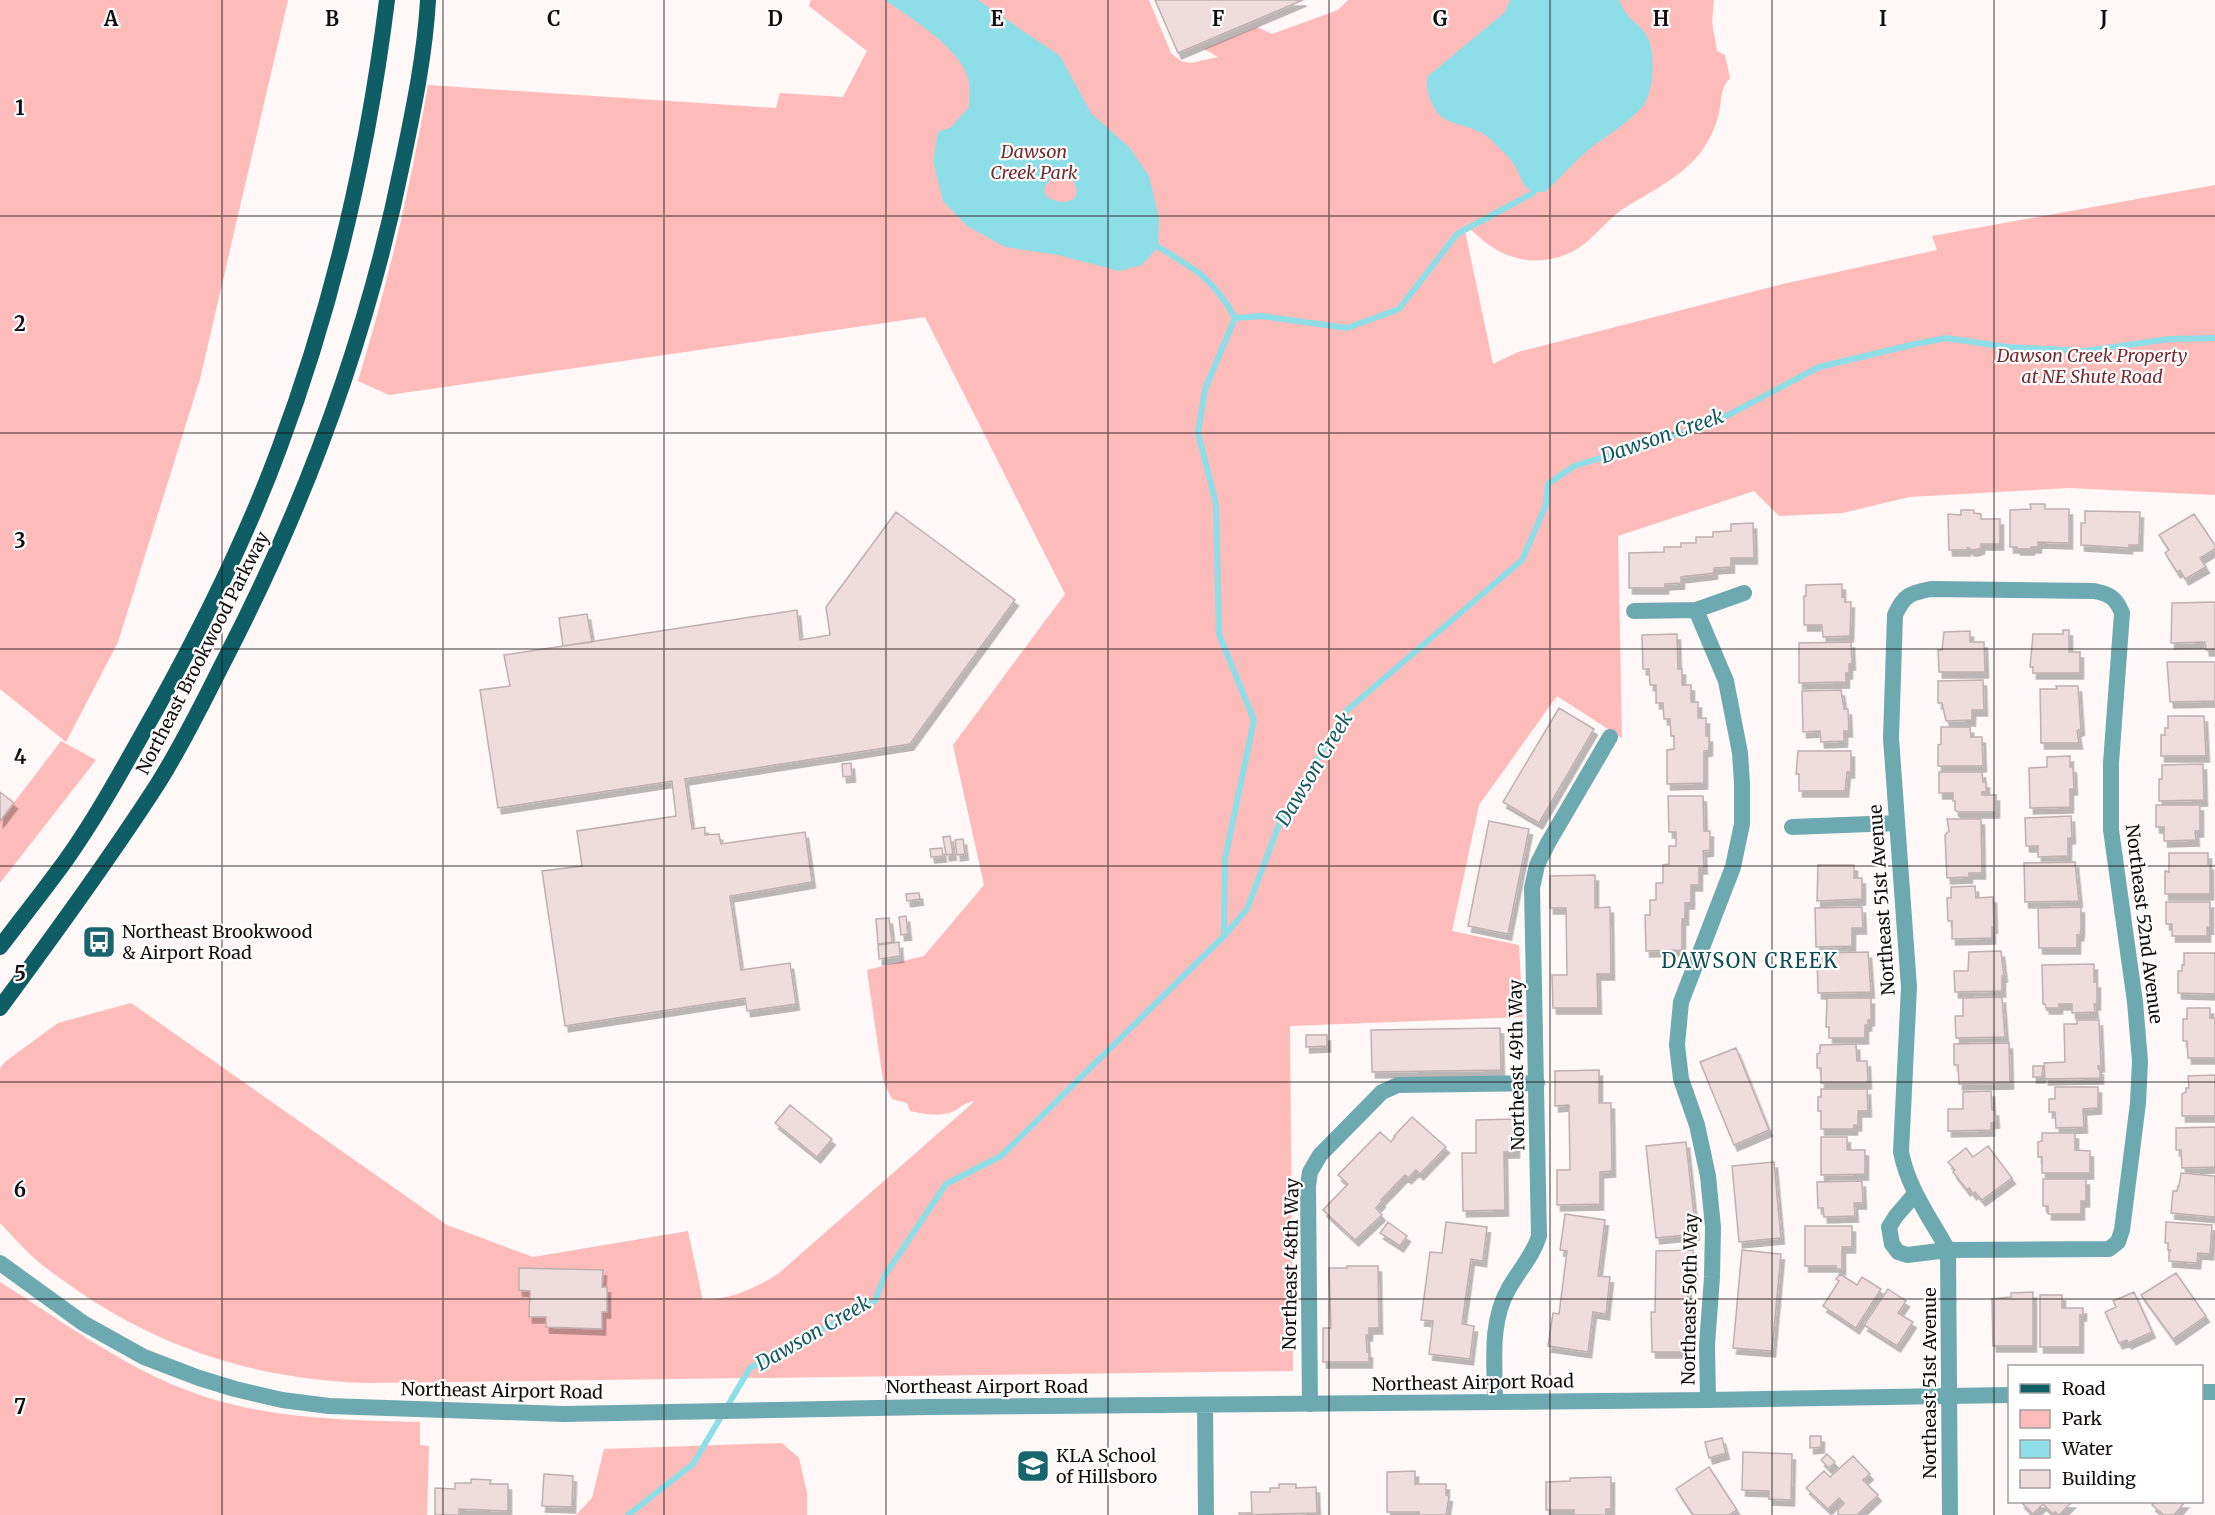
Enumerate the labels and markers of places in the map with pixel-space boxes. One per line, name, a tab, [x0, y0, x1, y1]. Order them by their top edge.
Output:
place label: Northeast Brookwood & Airport Road	[122, 920, 313, 964]
bus stop icon: Northeast Brookwood & Airport Road	[81, 924, 117, 960]
place label: KLA School of Hillsboro	[1056, 1444, 1157, 1488]
school or university icon: KLA School of Hillsboro	[1015, 1448, 1051, 1484]

